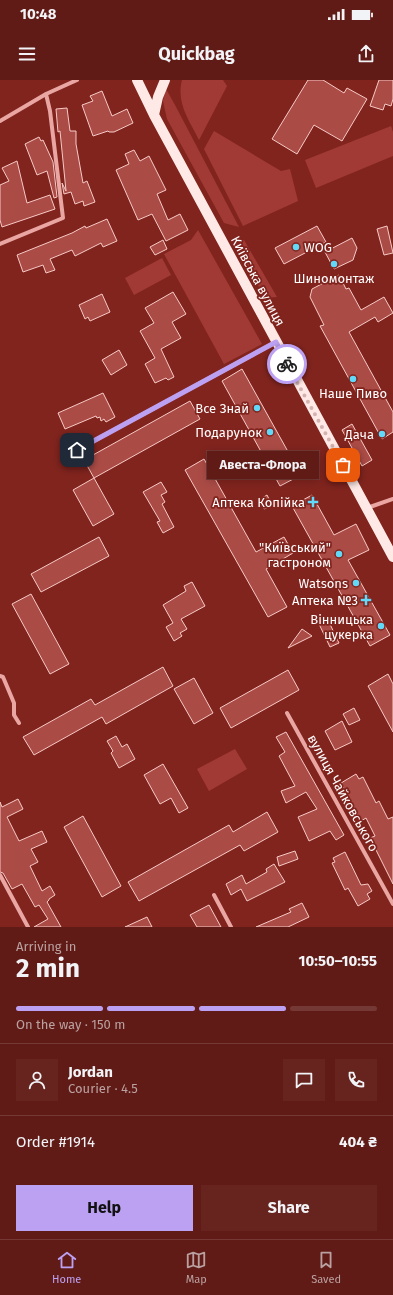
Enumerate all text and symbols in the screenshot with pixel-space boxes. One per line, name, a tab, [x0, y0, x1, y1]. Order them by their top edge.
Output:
text: 10:48	[20, 5, 56, 23]
icon: menu	[16, 43, 38, 65]
text: Quickbag	[158, 43, 235, 65]
icon: share	[355, 43, 377, 65]
street label: Київська вулиця	[228, 233, 288, 329]
place label: WOG	[304, 240, 332, 255]
marker: WOG	[291, 242, 301, 252]
marker: Шиномонтаж	[329, 259, 339, 269]
place label: Шиномонтаж	[294, 271, 375, 286]
courier	[267, 344, 307, 384]
icon: bike	[276, 353, 298, 375]
marker: Наше Пиво	[348, 374, 358, 384]
place label: Наше Пиво	[319, 386, 387, 401]
place label: Все Знай	[195, 401, 249, 416]
marker: Все Знай	[252, 403, 262, 413]
place label: Подарунок	[195, 425, 262, 440]
marker: Подарунок	[265, 427, 275, 437]
place label: Дача	[344, 427, 374, 442]
marker: Дача	[377, 429, 387, 439]
pin	[60, 433, 94, 467]
icon: home	[66, 439, 88, 461]
pin	[326, 448, 360, 482]
callout: Авеста-Флора	[207, 451, 319, 479]
icon: bag	[332, 454, 354, 476]
text: Авеста-Флора	[220, 457, 306, 472]
place label: Аптека Копійка	[212, 495, 305, 510]
marker: Аптека Копійка	[308, 497, 318, 507]
place label: "Київський" гастроном	[259, 540, 331, 570]
marker: "Київський" гастроном	[334, 549, 344, 559]
place label: Watsons	[299, 576, 348, 591]
marker: Watsons	[351, 578, 361, 588]
place label: Аптека №3	[292, 593, 358, 608]
marker: Аптека №3	[361, 595, 371, 605]
place label: Вінницька цукерка	[310, 612, 373, 642]
marker: Вінницька цукерка	[376, 621, 386, 631]
street label: вулиця Чайковського	[305, 732, 381, 854]
text: Arriving in	[16, 939, 76, 954]
text: 10:50–10:55	[299, 952, 377, 970]
text: 2 min	[16, 953, 80, 984]
text: On the way · 150 m	[16, 1017, 125, 1032]
button: person	[16, 1059, 58, 1101]
button: chat	[283, 1059, 325, 1101]
button: phone	[335, 1059, 377, 1101]
text: Jordan	[68, 1063, 113, 1081]
text: Courier · 4.5	[68, 1081, 138, 1096]
text: Order #1914	[16, 1133, 95, 1151]
text: 404 ₴	[339, 1133, 377, 1151]
button: Help	[16, 1185, 193, 1231]
button: Share	[201, 1185, 377, 1231]
tab: Home	[52, 1249, 81, 1286]
tab: Map	[185, 1249, 207, 1286]
tab: Saved	[311, 1249, 341, 1286]

